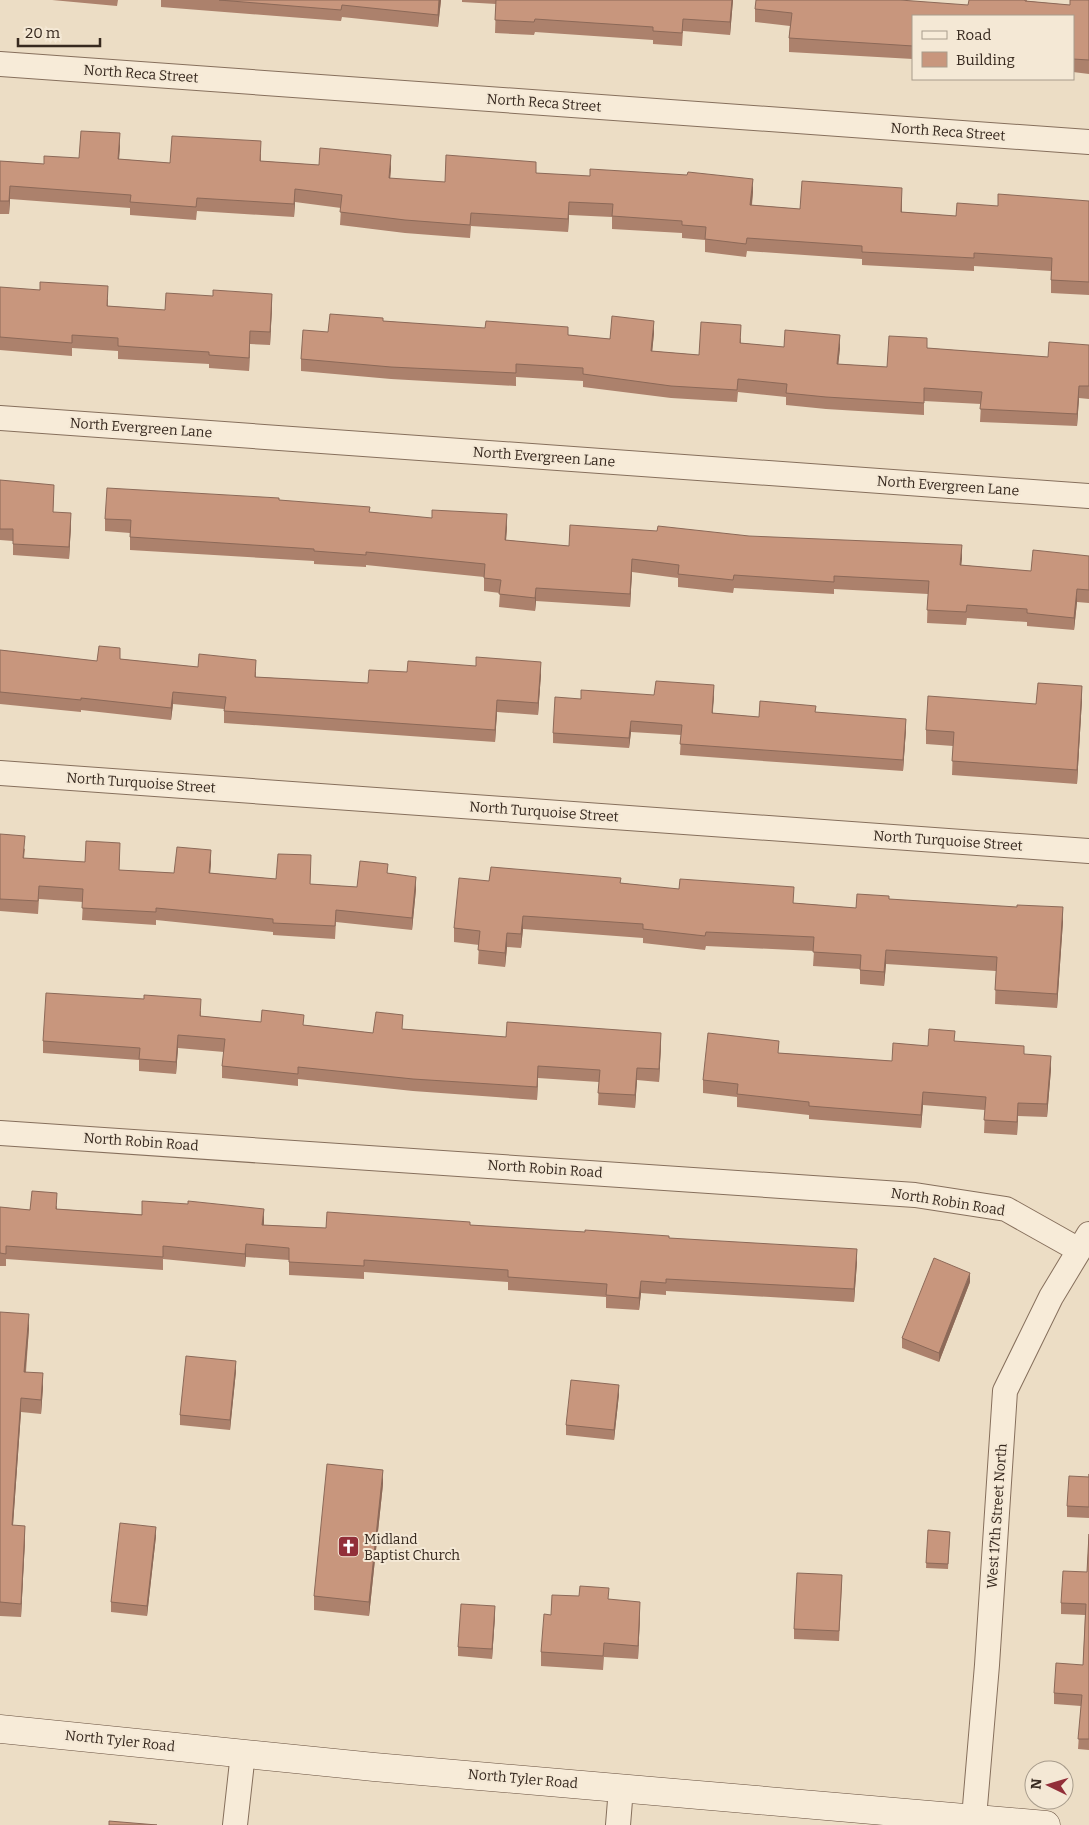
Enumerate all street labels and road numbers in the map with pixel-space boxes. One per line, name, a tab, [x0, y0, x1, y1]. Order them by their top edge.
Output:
street label: North Reca Street	[83, 62, 199, 86]
street label: North Reca Street	[486, 91, 602, 115]
street label: North Reca Street	[890, 120, 1006, 144]
street label: North Evergreen Lane	[69, 415, 213, 441]
street label: North Evergreen Lane	[472, 444, 616, 470]
street label: North Evergreen Lane	[876, 473, 1020, 499]
street label: North Turquoise Street	[66, 769, 216, 797]
street label: North Turquoise Street	[469, 798, 619, 826]
street label: North Turquoise Street	[873, 827, 1023, 855]
street label: North Robin Road	[83, 1129, 199, 1155]
street label: North Robin Road	[487, 1156, 603, 1182]
street label: North Robin Road	[890, 1185, 1006, 1219]
street label: West 17th Street North	[983, 1442, 1011, 1589]
street label: North Tyler Road	[64, 1727, 176, 1755]
street label: North Tyler Road	[467, 1766, 579, 1792]

